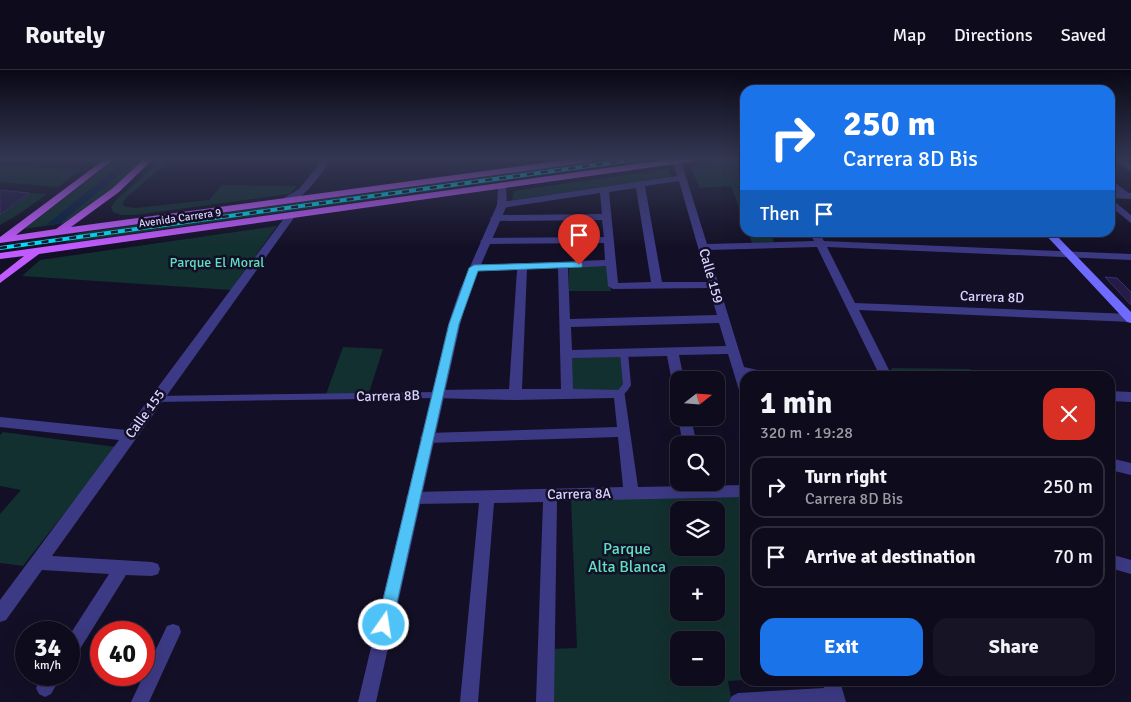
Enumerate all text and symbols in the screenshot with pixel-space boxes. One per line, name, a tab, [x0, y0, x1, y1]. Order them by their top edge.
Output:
text: Routely	[25, 20, 105, 50]
text: Map	[893, 24, 926, 46]
text: Directions	[954, 24, 1033, 46]
text: Saved	[1061, 24, 1106, 46]
text: 250 m	[843, 102, 936, 145]
icon: right	[760, 105, 825, 170]
text: Carrera 8D Bis	[843, 145, 978, 172]
icon: arrive	[810, 200, 838, 228]
text: Then	[760, 202, 800, 226]
street label: Avenida Carrera 9	[138, 206, 222, 230]
pin	[558, 214, 600, 265]
icon: arrive	[565, 221, 593, 249]
street label: Calle 159	[695, 247, 727, 305]
park label: Parque El Moral	[170, 254, 264, 271]
street label: Carrera 8D	[960, 287, 1024, 307]
north arrow	[670, 371, 725, 426]
map controls	[670, 371, 725, 686]
text: 1 min	[760, 385, 832, 422]
street label: Calle 155	[122, 386, 168, 442]
street label: Carrera 8B	[356, 387, 420, 405]
button: close	[1043, 388, 1095, 440]
text: 320 m · 19:28	[760, 423, 853, 443]
button: search	[670, 436, 725, 491]
text: Turn right	[805, 465, 887, 489]
icon: right	[762, 473, 790, 501]
text: 250 m	[1043, 475, 1093, 499]
street label: Carrera 8A	[547, 485, 612, 503]
text: Carrera 8D Bis	[805, 489, 903, 509]
button: layers	[670, 501, 725, 556]
park label: Parque Alta Blanca	[588, 539, 666, 577]
icon: arrive	[762, 543, 790, 571]
text: Arrive at destination	[805, 545, 976, 569]
text: 70 m	[1053, 545, 1093, 569]
button: +	[670, 566, 725, 621]
position arrow	[357, 598, 409, 650]
button: Exit	[760, 618, 923, 676]
button: Share	[933, 618, 1095, 676]
speed limit sign: 40	[90, 621, 155, 686]
button: −	[670, 631, 725, 686]
text: 34	[34, 632, 61, 663]
text: km/h	[34, 658, 61, 673]

